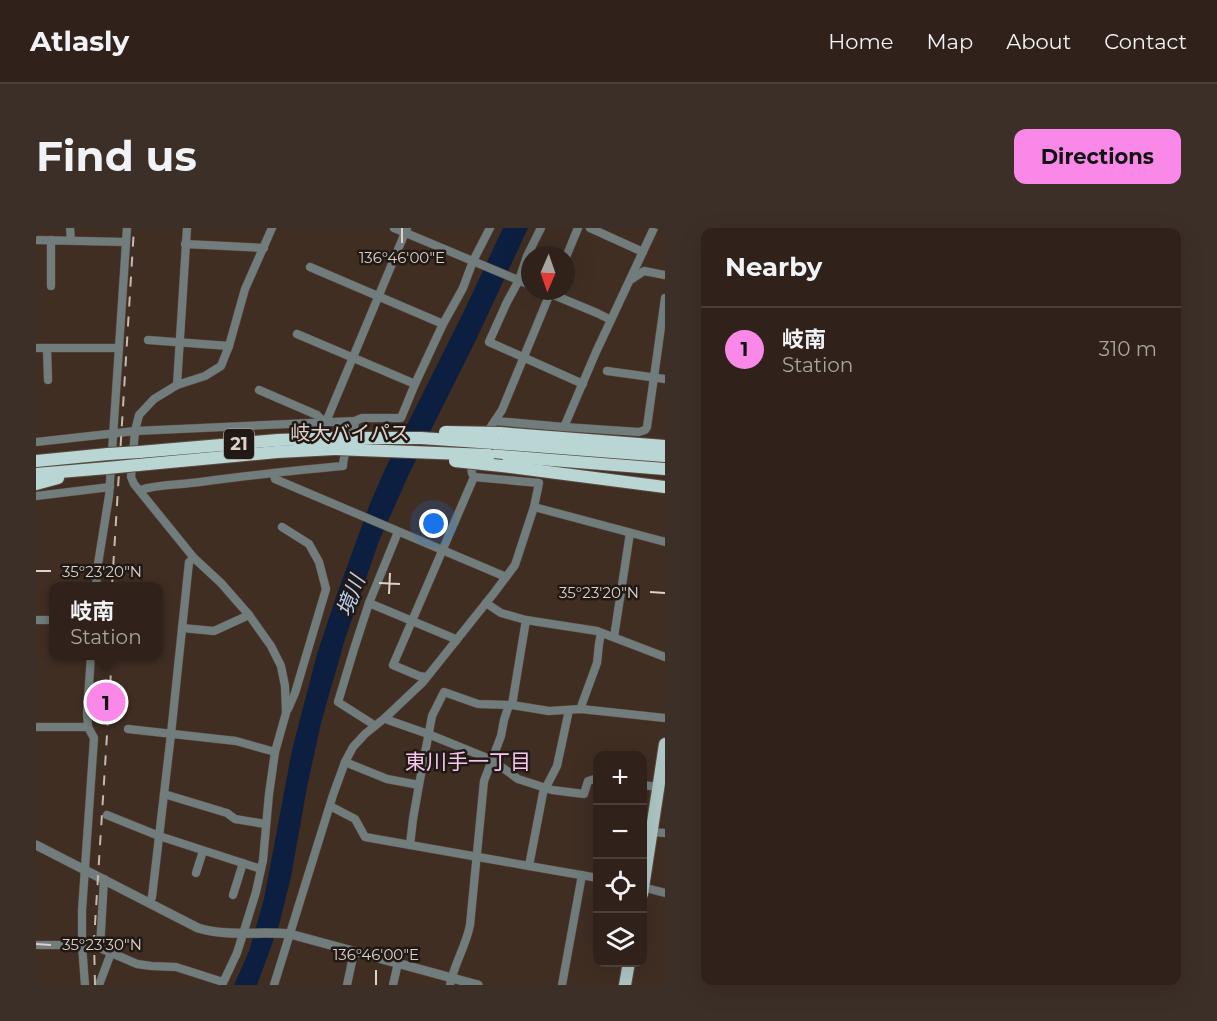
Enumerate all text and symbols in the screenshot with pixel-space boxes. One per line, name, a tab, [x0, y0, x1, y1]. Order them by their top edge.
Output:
text: Atlasly	[30, 24, 129, 58]
text: Home	[828, 29, 893, 54]
text: Map	[926, 29, 973, 54]
text: About	[1006, 29, 1071, 54]
text: Contact	[1104, 29, 1187, 54]
button: Directions	[1014, 129, 1181, 184]
text: Find us	[36, 130, 197, 182]
north arrow	[521, 246, 575, 300]
text: 136°46'00"E	[359, 248, 445, 267]
text: Nearby	[725, 251, 822, 283]
text: 岐南	[782, 326, 826, 353]
text: 1	[741, 337, 748, 361]
text: 310 m	[1099, 337, 1157, 361]
text: Station	[782, 353, 853, 377]
street label: 岐大バイパス	[290, 421, 410, 445]
road number: 21	[224, 429, 254, 459]
your location	[419, 509, 448, 538]
text: 35°23'20"N	[62, 562, 142, 581]
water label: 境川	[331, 570, 370, 620]
popup	[49, 582, 163, 660]
text: 35°23'20"N	[559, 583, 639, 602]
text: 岐南	[70, 598, 114, 625]
text: Station	[70, 625, 142, 649]
pin: 1	[86, 680, 126, 724]
district label: 東川手一丁目	[405, 749, 531, 774]
map controls	[593, 751, 647, 967]
button: +	[593, 751, 647, 805]
button: −	[593, 805, 647, 859]
button: locate	[593, 859, 647, 913]
button: layers	[593, 913, 647, 967]
text: 35°23'30"N	[62, 935, 142, 954]
text: 136°46'00"E	[333, 945, 419, 964]

